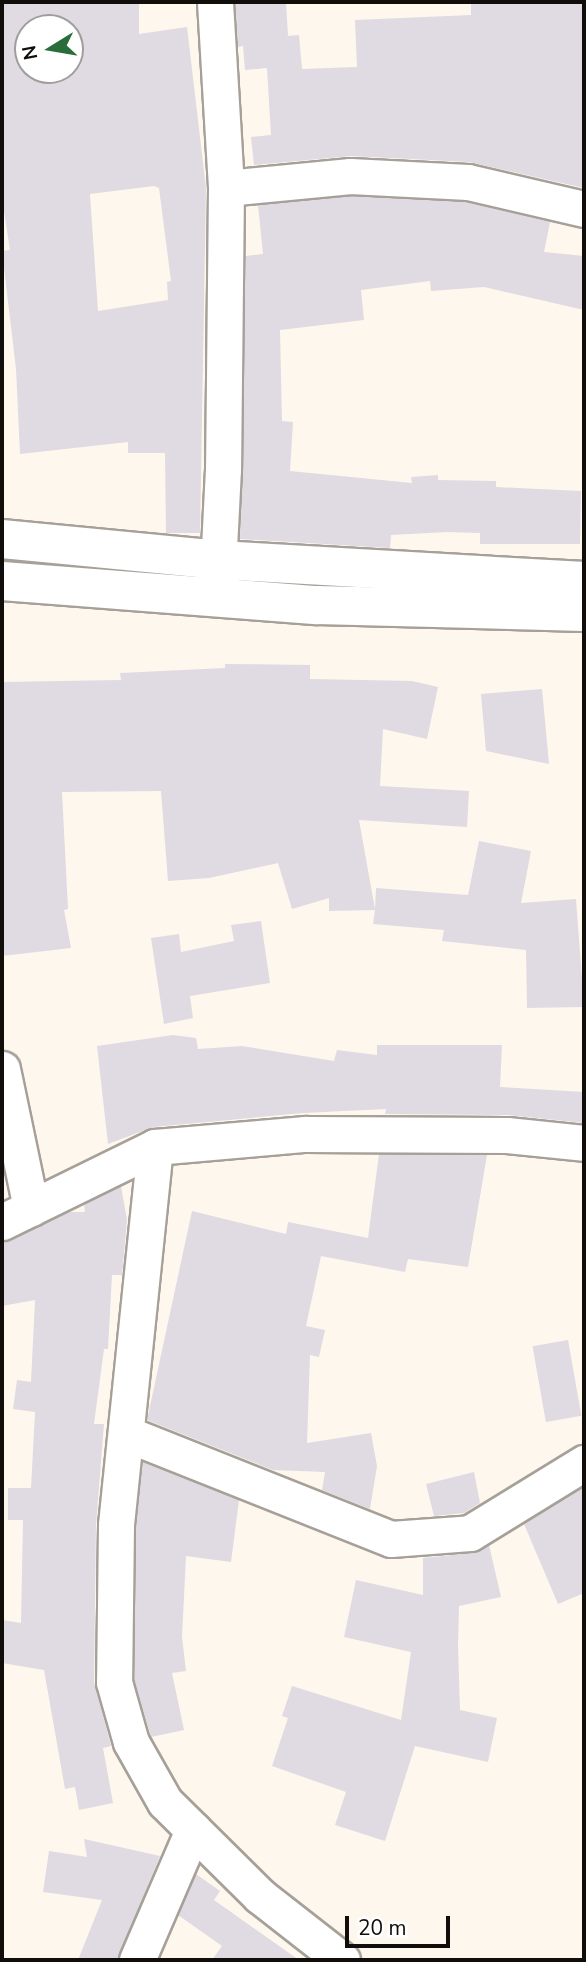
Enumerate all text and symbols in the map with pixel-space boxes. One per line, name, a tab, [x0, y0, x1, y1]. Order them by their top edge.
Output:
north arrow	[14, 14, 84, 84]
text: N	[16, 43, 44, 62]
scale bar	[348, 1902, 453, 1946]
text: 20 m	[358, 1914, 407, 1942]

